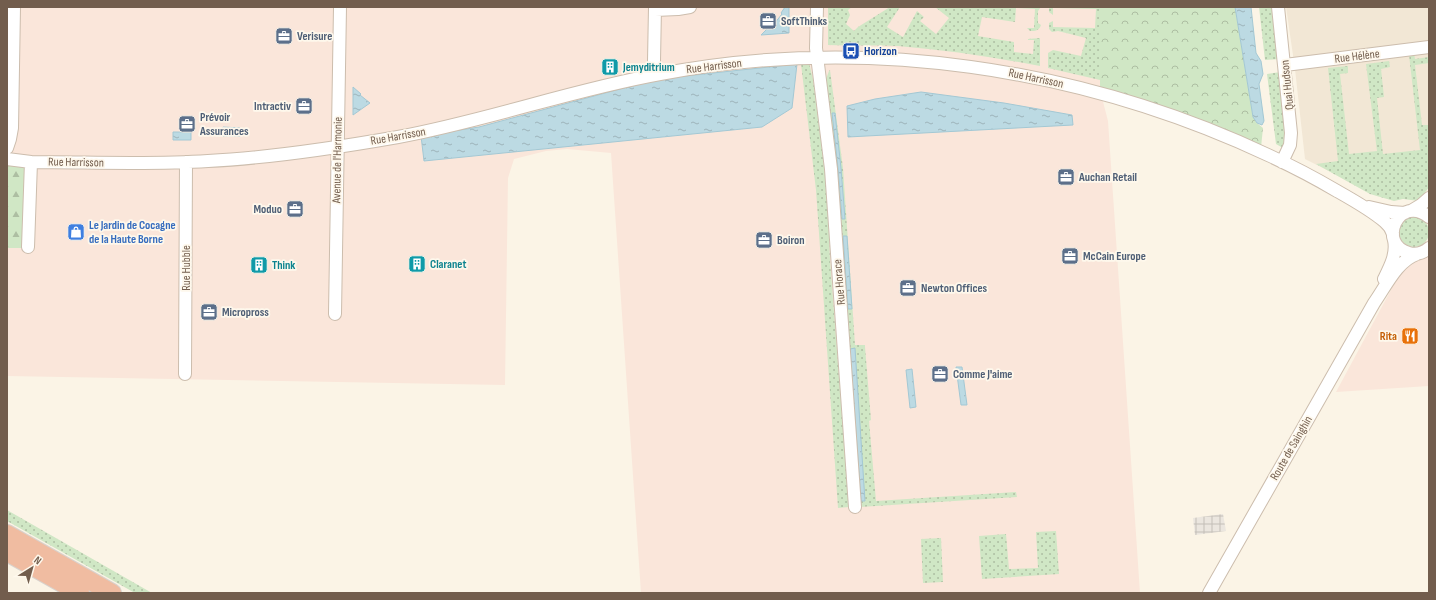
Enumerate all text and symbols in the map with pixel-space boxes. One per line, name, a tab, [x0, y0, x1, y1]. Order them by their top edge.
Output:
office icon: SoftThinks	[758, 11, 778, 31]
place label: SoftThinks	[781, 14, 828, 29]
office icon: Verisure	[274, 26, 294, 46]
place label: Verisure	[297, 29, 332, 44]
bus stop icon: Horizon	[841, 41, 861, 61]
place label: Horizon	[864, 44, 897, 59]
street label: Rue Hélène	[1334, 46, 1381, 67]
street label: Rue Harrisson	[685, 56, 743, 77]
building icon: Jemyditrium	[600, 57, 620, 77]
street label: Quai Hudson	[1277, 59, 1298, 111]
place label: Jemyditrium	[622, 60, 675, 75]
street label: Rue Harrisson	[1007, 65, 1065, 92]
office icon: Intractiv	[294, 96, 314, 116]
place label: Intractiv	[254, 99, 291, 114]
place label: Prévoir Assurances	[199, 110, 249, 139]
office icon: Prévoir Assurances	[177, 114, 197, 134]
street label: Avenue de l'Harmonie	[329, 117, 346, 204]
street label: Rue Harrisson	[369, 124, 427, 149]
street label: Rue Harrisson	[48, 155, 104, 170]
office icon: Auchan Retail	[1056, 167, 1076, 187]
place label: Auchan Retail	[1078, 170, 1137, 185]
office icon: Moduo	[285, 199, 305, 219]
place label: Moduo	[253, 202, 282, 217]
place label: Le Jardin de Cocagne de la Haute Borne	[89, 218, 176, 247]
shop icon: Le Jardin de Cocagne de la Haute Borne	[66, 222, 86, 242]
office icon: Boiron	[754, 230, 774, 250]
place label: Boiron	[777, 233, 805, 248]
street label: Rue Hubble	[179, 245, 194, 291]
office icon: McCain Europe	[1060, 246, 1080, 266]
place label: McCain Europe	[1083, 249, 1146, 264]
building icon: Claranet	[407, 254, 427, 274]
building icon: Think	[249, 255, 269, 275]
place label: Claranet	[430, 257, 466, 272]
place label: Think	[272, 258, 295, 273]
street label: Rue Horace	[830, 258, 849, 305]
office icon: Newton Offices	[898, 278, 918, 298]
place label: Newton Offices	[921, 281, 988, 296]
office icon: Micropross	[199, 302, 219, 322]
place label: Micropross	[222, 305, 269, 320]
restaurant icon: Rita	[1400, 326, 1420, 346]
place label: Rita	[1380, 329, 1397, 344]
office icon: Comme J'aime	[930, 364, 950, 384]
place label: Comme J'aime	[953, 367, 1013, 382]
street label: Route de Sainghin	[1267, 413, 1316, 483]
north arrow	[12, 548, 52, 588]
text: N	[31, 553, 44, 567]

